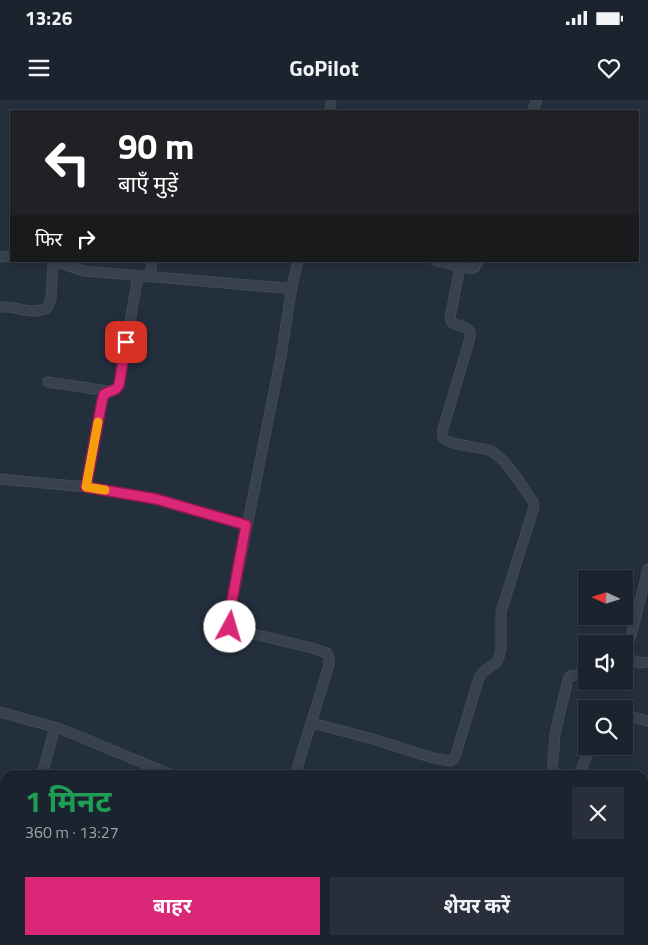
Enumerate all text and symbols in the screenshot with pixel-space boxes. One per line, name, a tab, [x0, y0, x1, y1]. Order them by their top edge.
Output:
text: 13:26	[25, 3, 72, 32]
text: GoPilot	[289, 51, 359, 85]
icon: menu	[25, 54, 53, 82]
icon: heart	[595, 54, 623, 82]
text: 90 m	[118, 119, 194, 173]
icon: left	[35, 130, 100, 195]
text: बाएँ मुड़ें	[118, 167, 178, 201]
text: फिर	[35, 224, 62, 253]
icon: right	[72, 225, 100, 253]
pin	[105, 321, 147, 363]
icon: arrive	[112, 328, 140, 356]
north arrow	[578, 570, 632, 625]
map controls	[578, 570, 633, 755]
position arrow	[203, 600, 255, 652]
button: sound	[578, 635, 633, 690]
button: search	[578, 700, 633, 755]
text: 1 मिनट	[25, 778, 111, 824]
button: close	[572, 787, 624, 839]
text: 360 m · 13:27	[25, 820, 119, 844]
button: बाहर	[25, 877, 320, 935]
button: शेयर करें	[330, 877, 624, 935]

